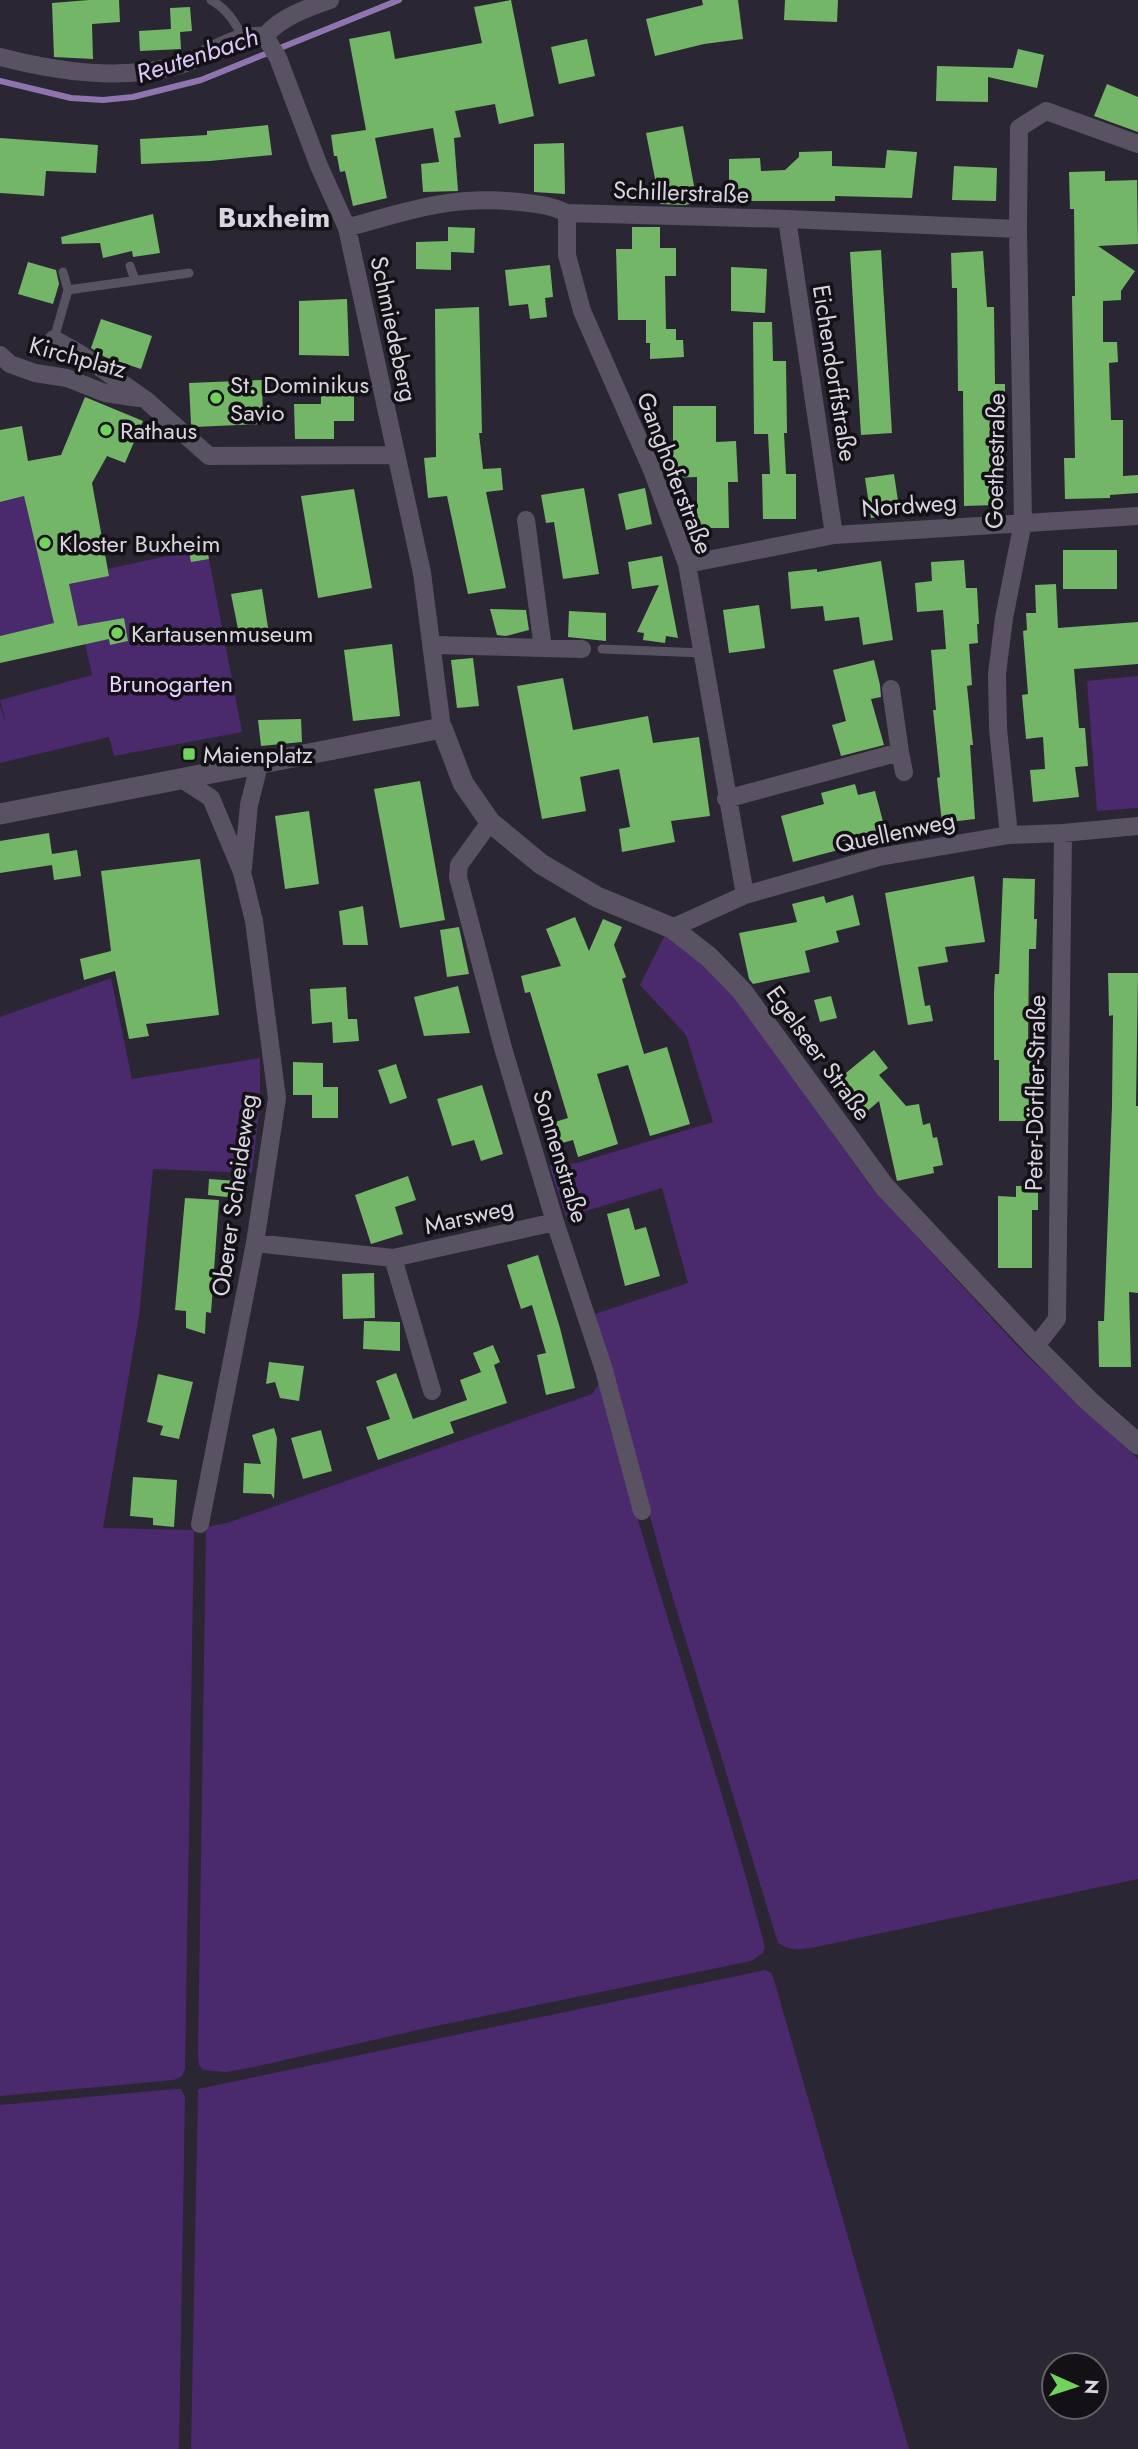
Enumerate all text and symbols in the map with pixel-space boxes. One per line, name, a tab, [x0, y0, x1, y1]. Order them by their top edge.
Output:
water label: Reutenbach	[131, 17, 263, 93]
street label: Schillerstraße	[612, 172, 750, 212]
district label: Buxheim	[218, 197, 330, 238]
street label: Schmiedeberg	[361, 253, 427, 405]
street label: Eichendorffstraße	[804, 282, 866, 464]
street label: Kirchplatz	[26, 327, 130, 387]
place label: St. Dominikus Savio	[230, 367, 369, 430]
street label: Ganghoferstraße	[628, 387, 722, 559]
marker: St. Dominikus Savio	[208, 390, 224, 406]
street label: Goethestraße	[976, 393, 1014, 529]
place label: Rathaus	[120, 413, 197, 448]
marker: Rathaus	[98, 422, 114, 438]
street label: Nordweg	[860, 484, 958, 526]
place label: Kloster Buxheim	[59, 526, 220, 561]
marker: Kloster Buxheim	[37, 535, 53, 551]
place label: Kartausenmuseum	[131, 616, 314, 651]
marker: Kartausenmuseum	[109, 625, 125, 641]
park label: Brunogarten	[109, 666, 233, 701]
place label: Maienplatz	[203, 737, 313, 772]
marker: Maienplatz	[181, 746, 197, 762]
street label: Quellenweg	[832, 802, 958, 862]
street label: Egelseer Straße	[758, 978, 880, 1128]
street label: Peter-Dörfler-Straße	[1016, 994, 1054, 1192]
street label: Sonnenstraße	[524, 1085, 598, 1227]
street label: Oberer Scheideweg	[202, 1091, 266, 1299]
street label: Marsweg	[421, 1189, 517, 1243]
north arrow	[1040, 2351, 1110, 2421]
text: N	[1078, 2379, 1105, 2395]

